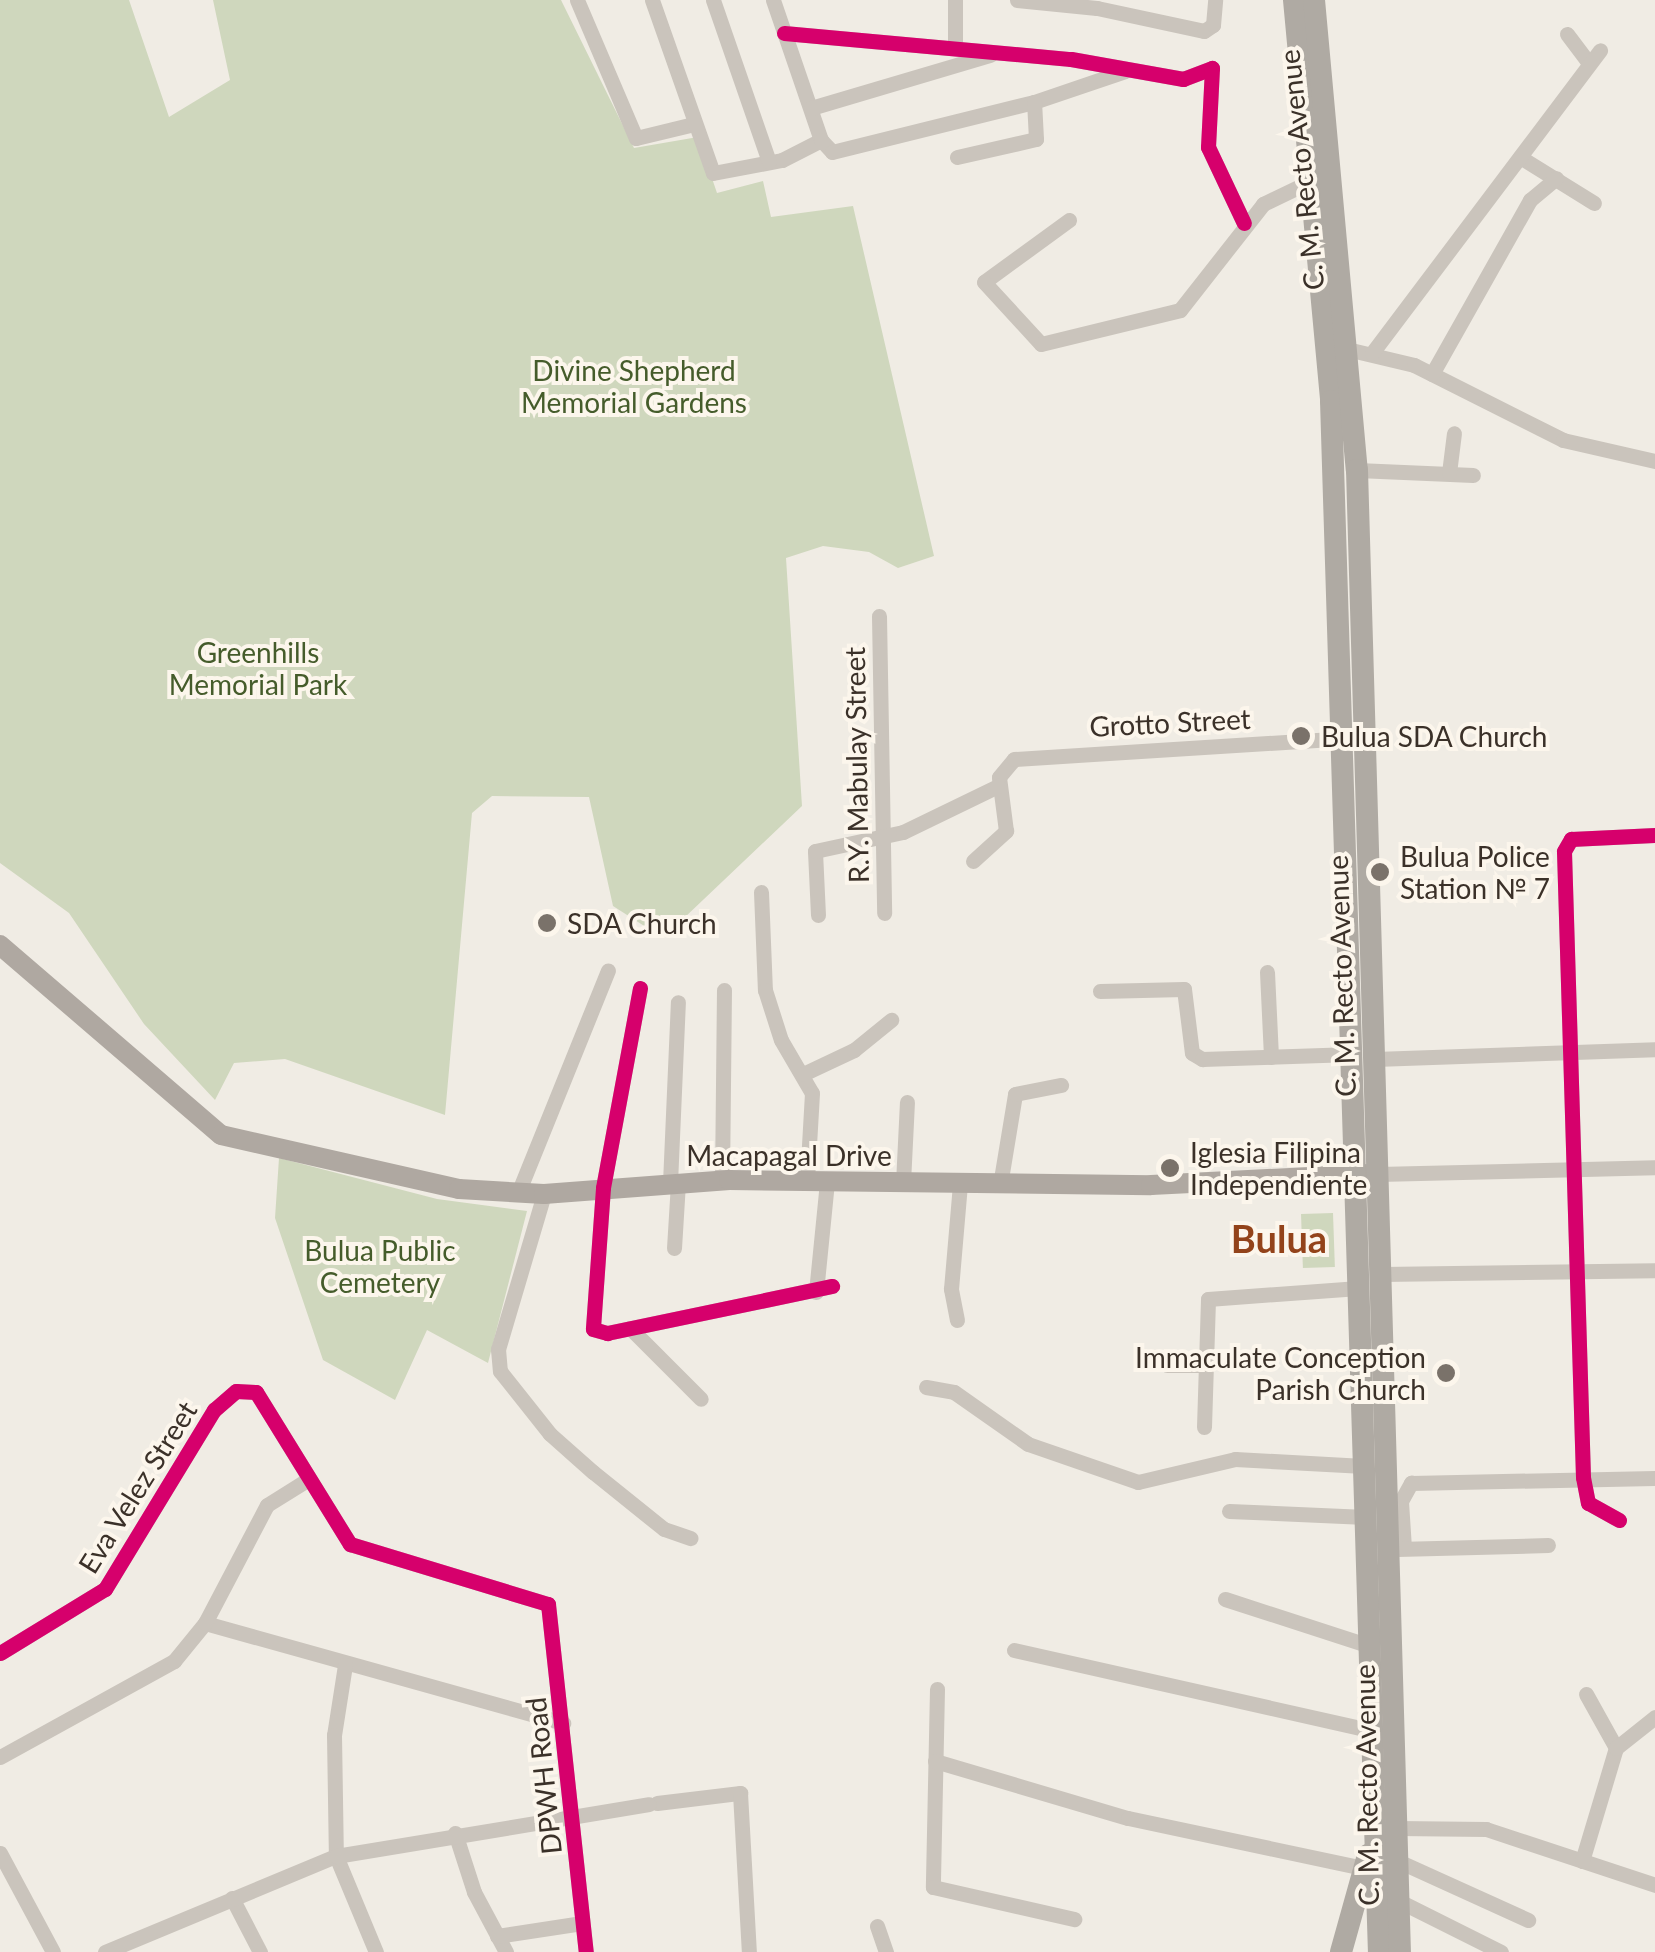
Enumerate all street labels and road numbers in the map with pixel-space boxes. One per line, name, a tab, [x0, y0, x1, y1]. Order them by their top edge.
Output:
street label: C. M. Recto Avenue	[1272, 48, 1330, 292]
street label: R.Y. Mabulay Street	[837, 646, 875, 884]
street label: Grotto Street	[1089, 701, 1251, 743]
street label: C. M. Recto Avenue	[1320, 854, 1362, 1098]
street label: Macapagal Drive	[686, 1138, 892, 1172]
street label: Eva Velez Street	[70, 1394, 204, 1580]
street label: C. M. Recto Avenue	[1347, 1663, 1385, 1907]
street label: DPWH Road	[518, 1696, 568, 1856]

